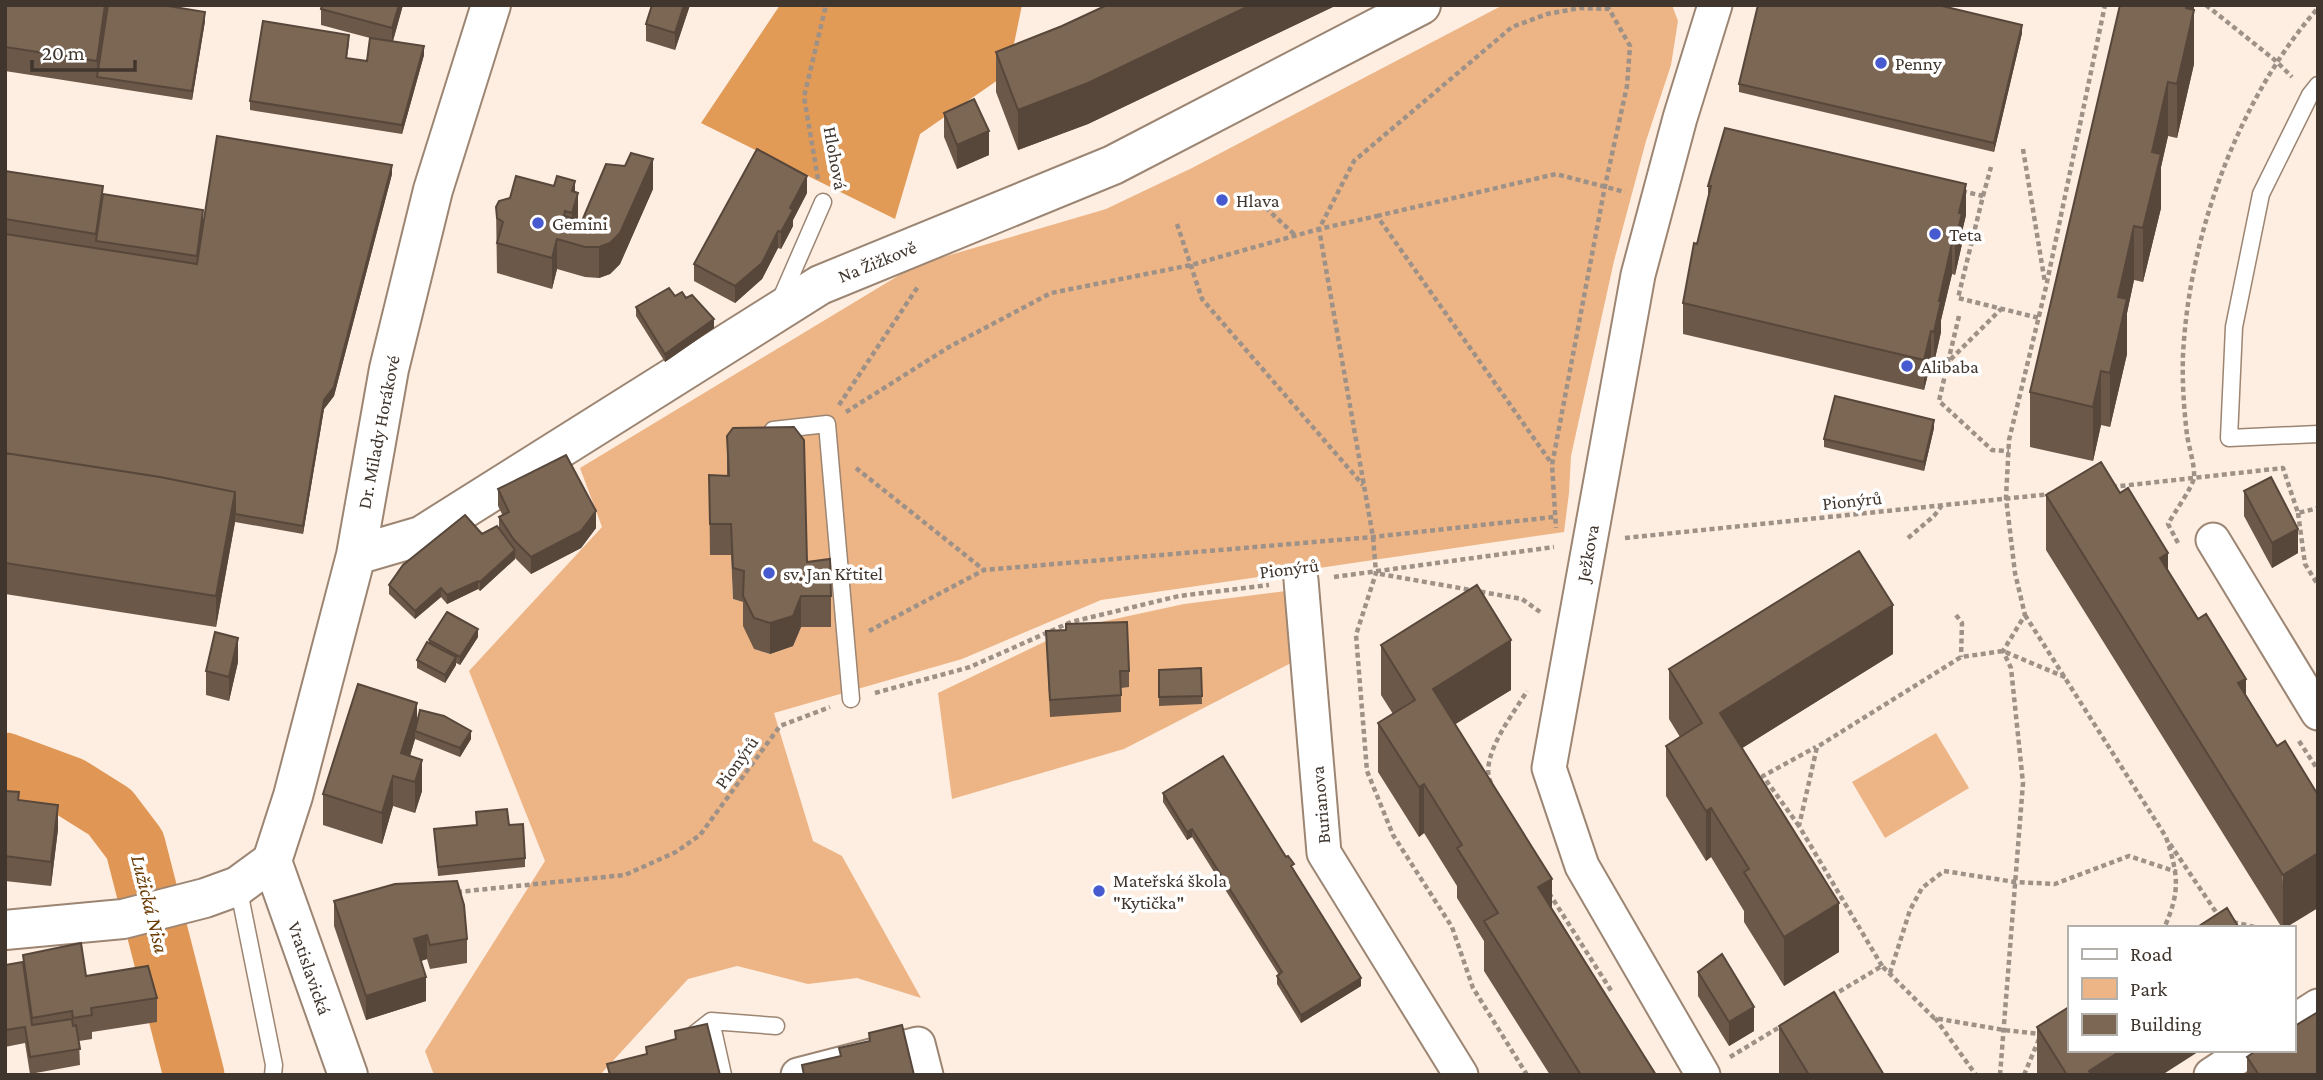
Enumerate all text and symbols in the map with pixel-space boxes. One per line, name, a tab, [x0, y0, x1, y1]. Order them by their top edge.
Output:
scale bar	[32, 28, 135, 72]
text: 20 m	[42, 41, 85, 65]
place label: Penny	[1895, 53, 1942, 74]
marker: Penny	[1873, 55, 1889, 71]
street label: Hlohová	[820, 125, 851, 192]
place label: Hlava	[1236, 190, 1280, 211]
marker: Hlava	[1214, 192, 1230, 208]
place label: Gemini	[552, 213, 608, 234]
marker: Gemini	[530, 215, 546, 231]
place label: Teta	[1949, 224, 1982, 245]
marker: Teta	[1927, 226, 1943, 242]
street label: Na Žižkově	[835, 236, 920, 287]
street label: Dr. Milady Horákové	[353, 353, 404, 511]
place label: Alibaba	[1921, 356, 1979, 377]
marker: Alibaba	[1899, 358, 1915, 374]
street label: Pionýrů	[1821, 487, 1883, 514]
street label: Ježkova	[1572, 523, 1603, 585]
street label: Pionýrů	[1258, 554, 1320, 583]
place label: sv. Jan Křtitel	[783, 563, 883, 584]
marker: sv. Jan Křtitel	[761, 565, 777, 581]
street label: Pionýrů	[710, 732, 762, 793]
street label: Burianova	[1307, 765, 1334, 845]
water label: Lužická Nisa	[126, 852, 174, 956]
place label: Mateřská škola "Kytička"	[1113, 870, 1227, 913]
marker: Mateřská škola "Kytička"	[1091, 883, 1107, 899]
street label: Vratislavická	[284, 919, 335, 1018]
legend	[2068, 926, 2295, 1052]
text: Road	[2130, 942, 2173, 966]
text: Park	[2130, 977, 2167, 1001]
text: Building	[2130, 1012, 2202, 1036]

